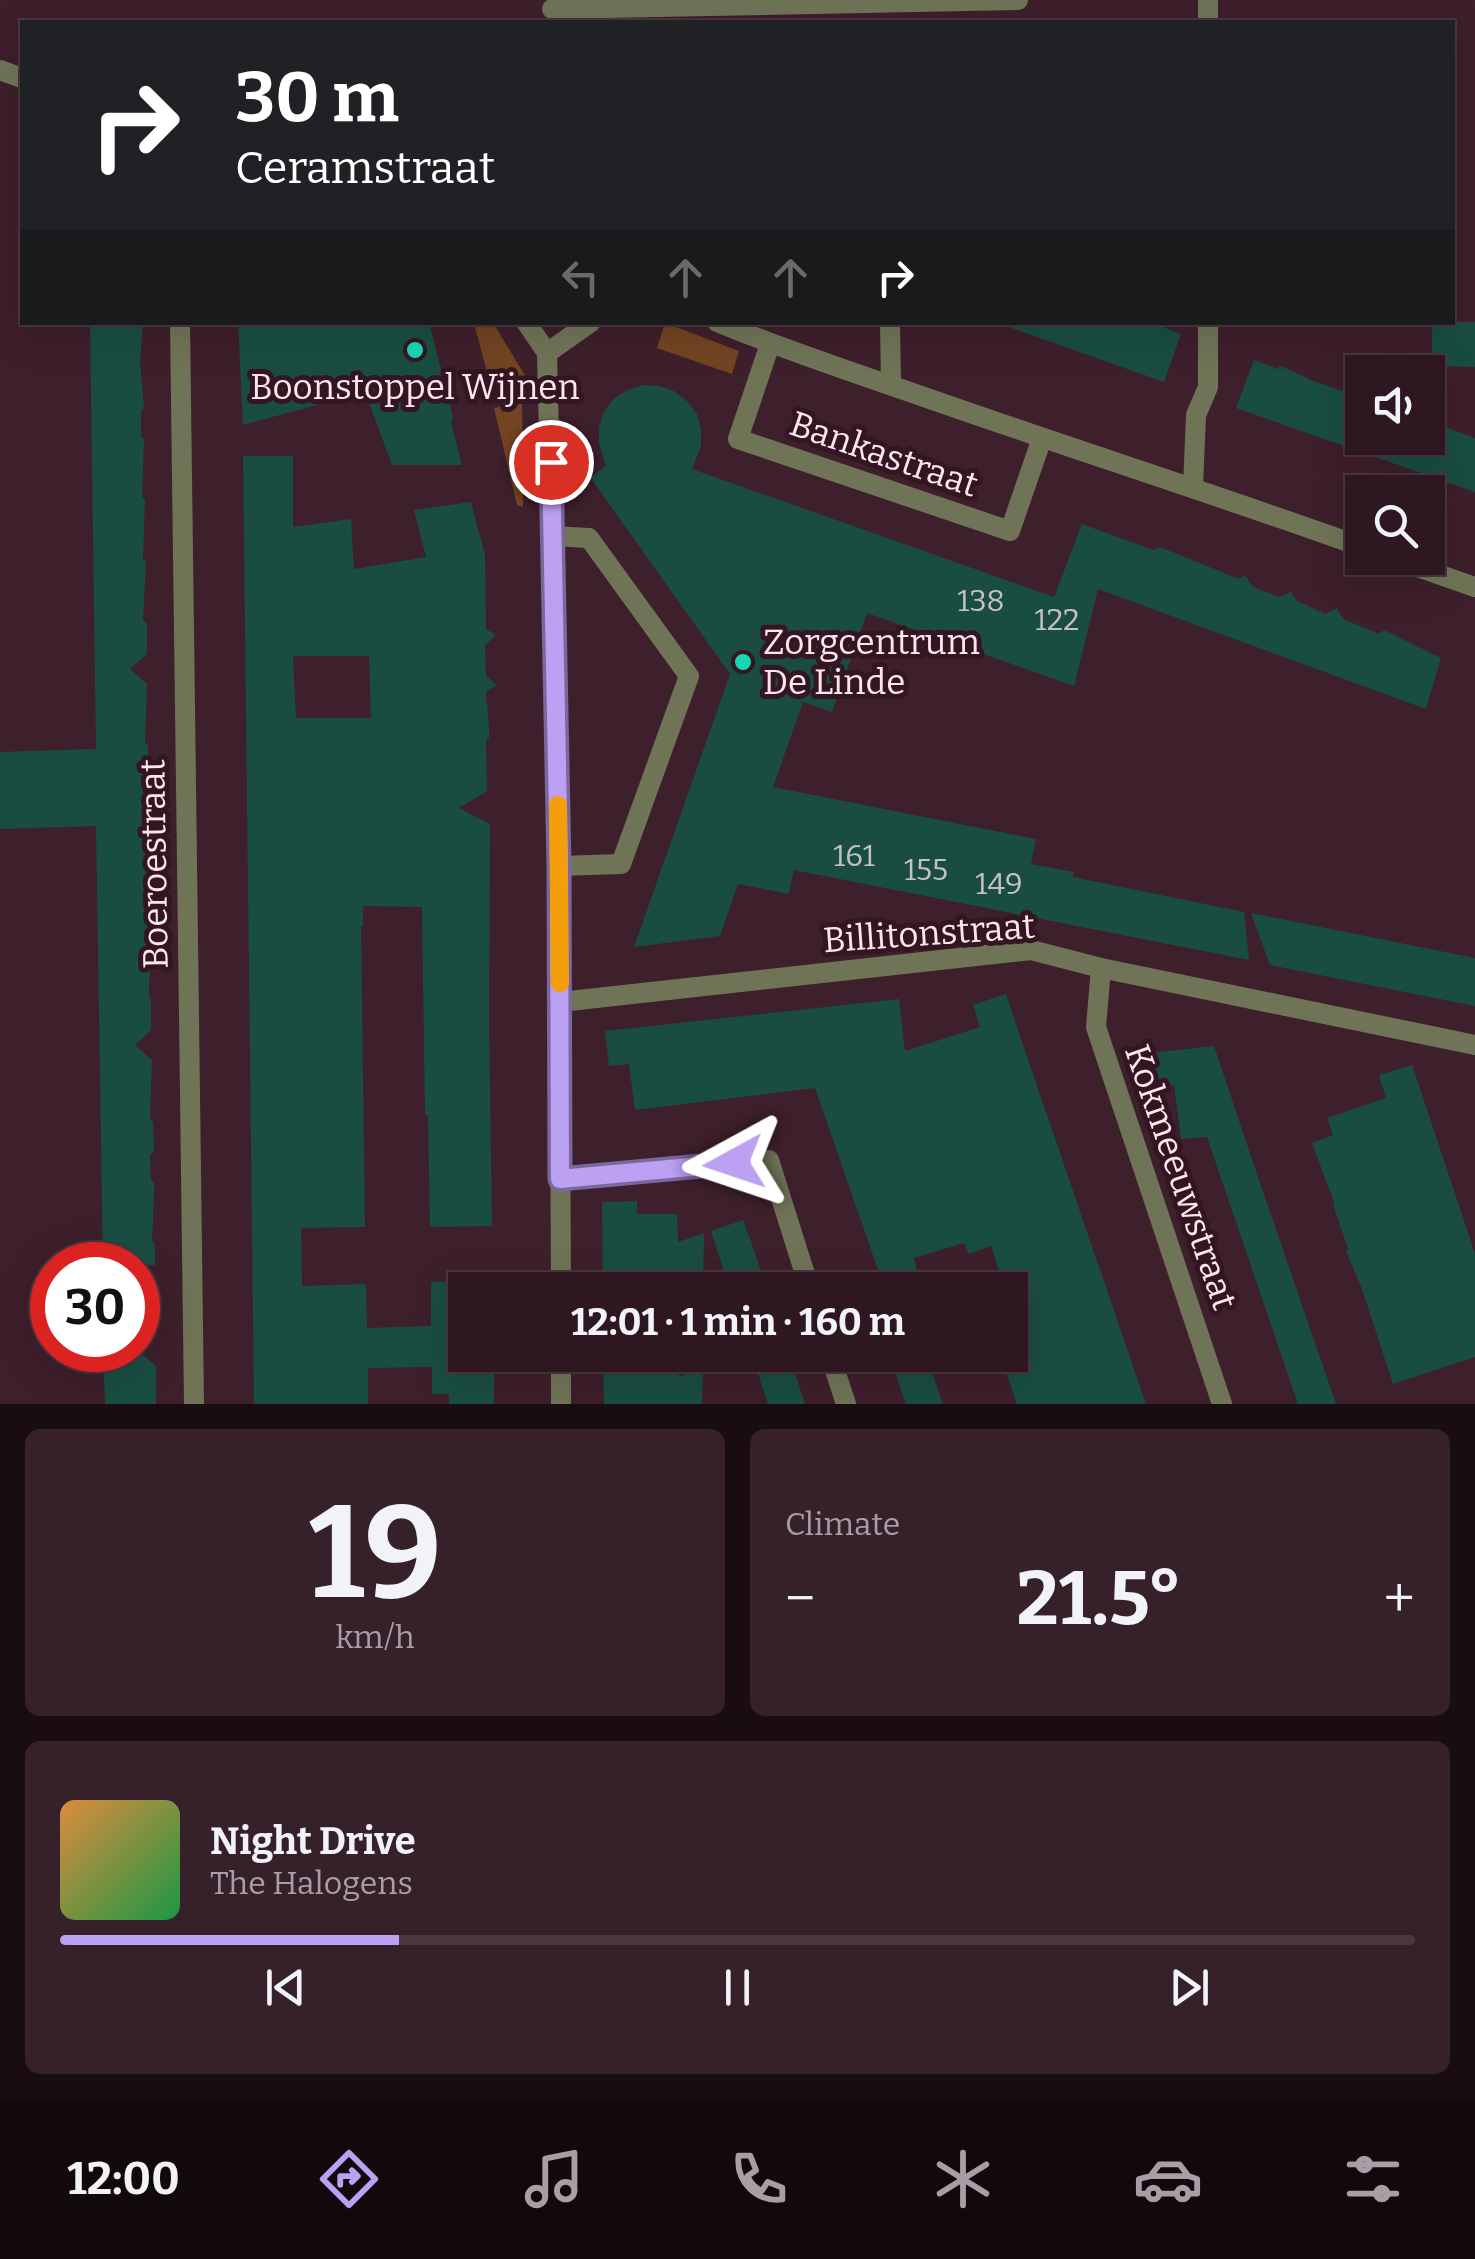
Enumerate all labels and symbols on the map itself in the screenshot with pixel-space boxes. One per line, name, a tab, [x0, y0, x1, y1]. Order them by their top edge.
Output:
marker: Boonstoppel Wijnen	[404, 339, 426, 361]
place label: Boonstoppel Wijnen	[250, 366, 580, 408]
street label: Bankastraat	[785, 402, 984, 506]
pin	[509, 420, 594, 505]
house number: 138	[957, 583, 1005, 619]
house number: 122	[1035, 602, 1079, 638]
place label: Zorgcentrum De Linde	[763, 621, 980, 703]
marker: Zorgcentrum De Linde	[732, 651, 754, 673]
street label: Boeroestraat	[131, 758, 177, 969]
house number: 161	[833, 838, 875, 874]
house number: 155	[904, 852, 948, 888]
house number: 149	[975, 866, 1023, 902]
street label: Billitonstraat	[822, 905, 1037, 961]
street label: Kokmeeuwstraat	[1116, 1039, 1246, 1315]
position arrow	[682, 1111, 786, 1215]
speed limit sign: 30	[30, 1242, 160, 1372]

